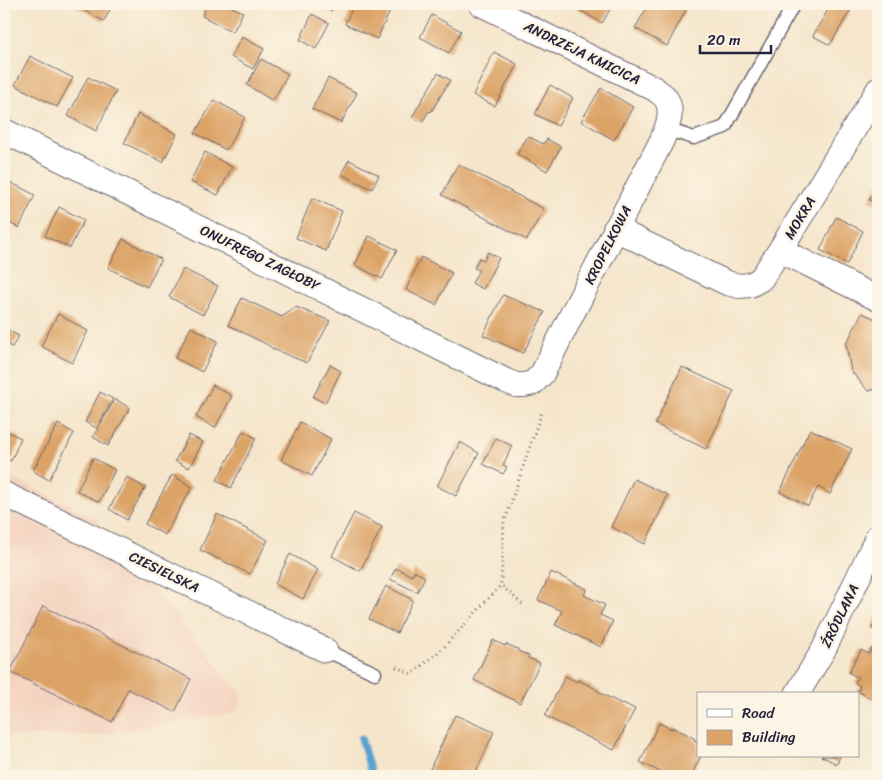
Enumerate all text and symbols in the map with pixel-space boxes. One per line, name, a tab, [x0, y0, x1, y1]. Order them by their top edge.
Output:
street label: ANDRZEJA KMICICA	[519, 14, 645, 92]
scale bar	[700, 22, 771, 54]
text: 20 m	[707, 27, 741, 53]
street label: MOKRA	[777, 192, 823, 244]
street label: KROPELKOWA	[577, 201, 639, 289]
street label: ONUFREGO ZAGŁOBY	[196, 218, 326, 299]
street label: CIESIELSKA	[124, 544, 204, 600]
street label: ŹRÓDLANA	[814, 580, 866, 652]
legend	[697, 692, 860, 758]
text: Road	[742, 700, 775, 726]
text: Building	[742, 724, 796, 750]

